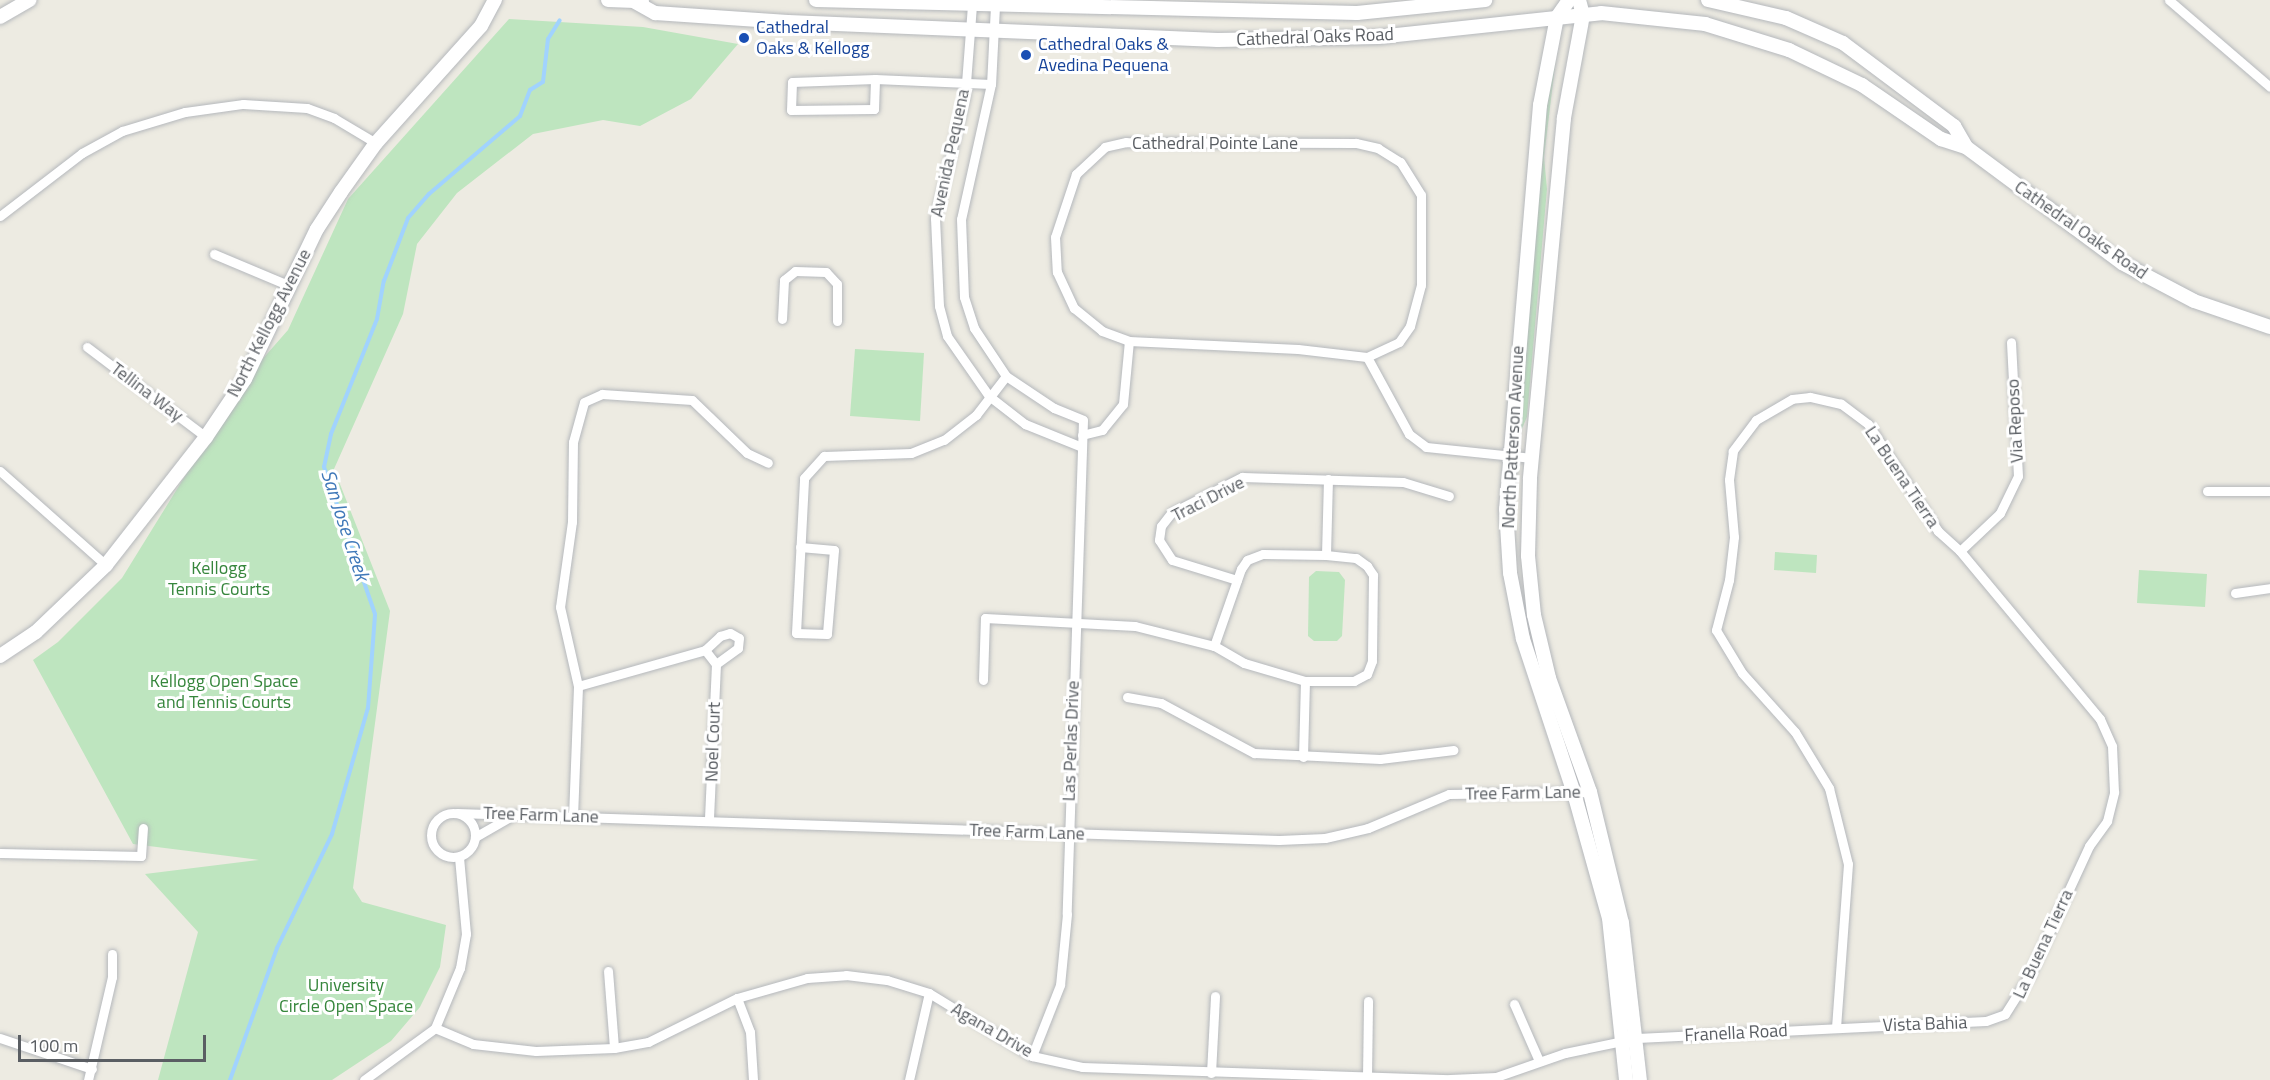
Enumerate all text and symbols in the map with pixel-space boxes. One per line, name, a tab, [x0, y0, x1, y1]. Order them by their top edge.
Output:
place label: Cathedral Oaks & Kellogg	[756, 17, 870, 60]
street label: Cathedral Oaks Road	[1236, 23, 1394, 51]
marker: Cathedral Oaks & Kellogg	[737, 31, 751, 45]
place label: Cathedral Oaks & Avedina Pequena	[1038, 34, 1169, 76]
marker: Cathedral Oaks & Avedina Pequena	[1019, 48, 1033, 62]
street label: Avenida Pequena	[926, 87, 974, 219]
street label: Cathedral Pointe Lane	[1132, 132, 1298, 154]
street label: Cathedral Oaks Road	[2010, 176, 2152, 284]
street label: North Kellogg Avenue	[222, 245, 316, 401]
street label: North Patterson Avenue	[1497, 345, 1529, 529]
street label: Tellina Way	[107, 358, 187, 426]
street label: Via Reposo	[2002, 378, 2028, 464]
street label: La Buena Tierra	[1860, 422, 1944, 532]
water label: San Jose Creek	[317, 467, 375, 583]
street label: Traci Drive	[1168, 472, 1248, 526]
park label: Kellogg Tennis Courts	[168, 558, 270, 600]
park label: Kellogg Open Space and Tennis Courts	[150, 671, 298, 714]
street label: Las Perlas Drive	[1058, 680, 1084, 802]
street label: Noel Court	[701, 702, 725, 782]
street label: Tree Farm Lane	[1465, 781, 1581, 805]
street label: Tree Farm Lane	[483, 802, 599, 828]
street label: Tree Farm Lane	[969, 819, 1085, 845]
street label: La Buena Tierra	[2008, 886, 2078, 1002]
park label: University Circle Open Space	[279, 975, 413, 1018]
street label: Agana Drive	[947, 998, 1037, 1062]
street label: Vista Bahia	[1882, 1012, 1968, 1036]
street label: Franella Road	[1684, 1020, 1788, 1046]
scale bar	[21, 1023, 208, 1061]
text: 100 m	[29, 1032, 78, 1059]

